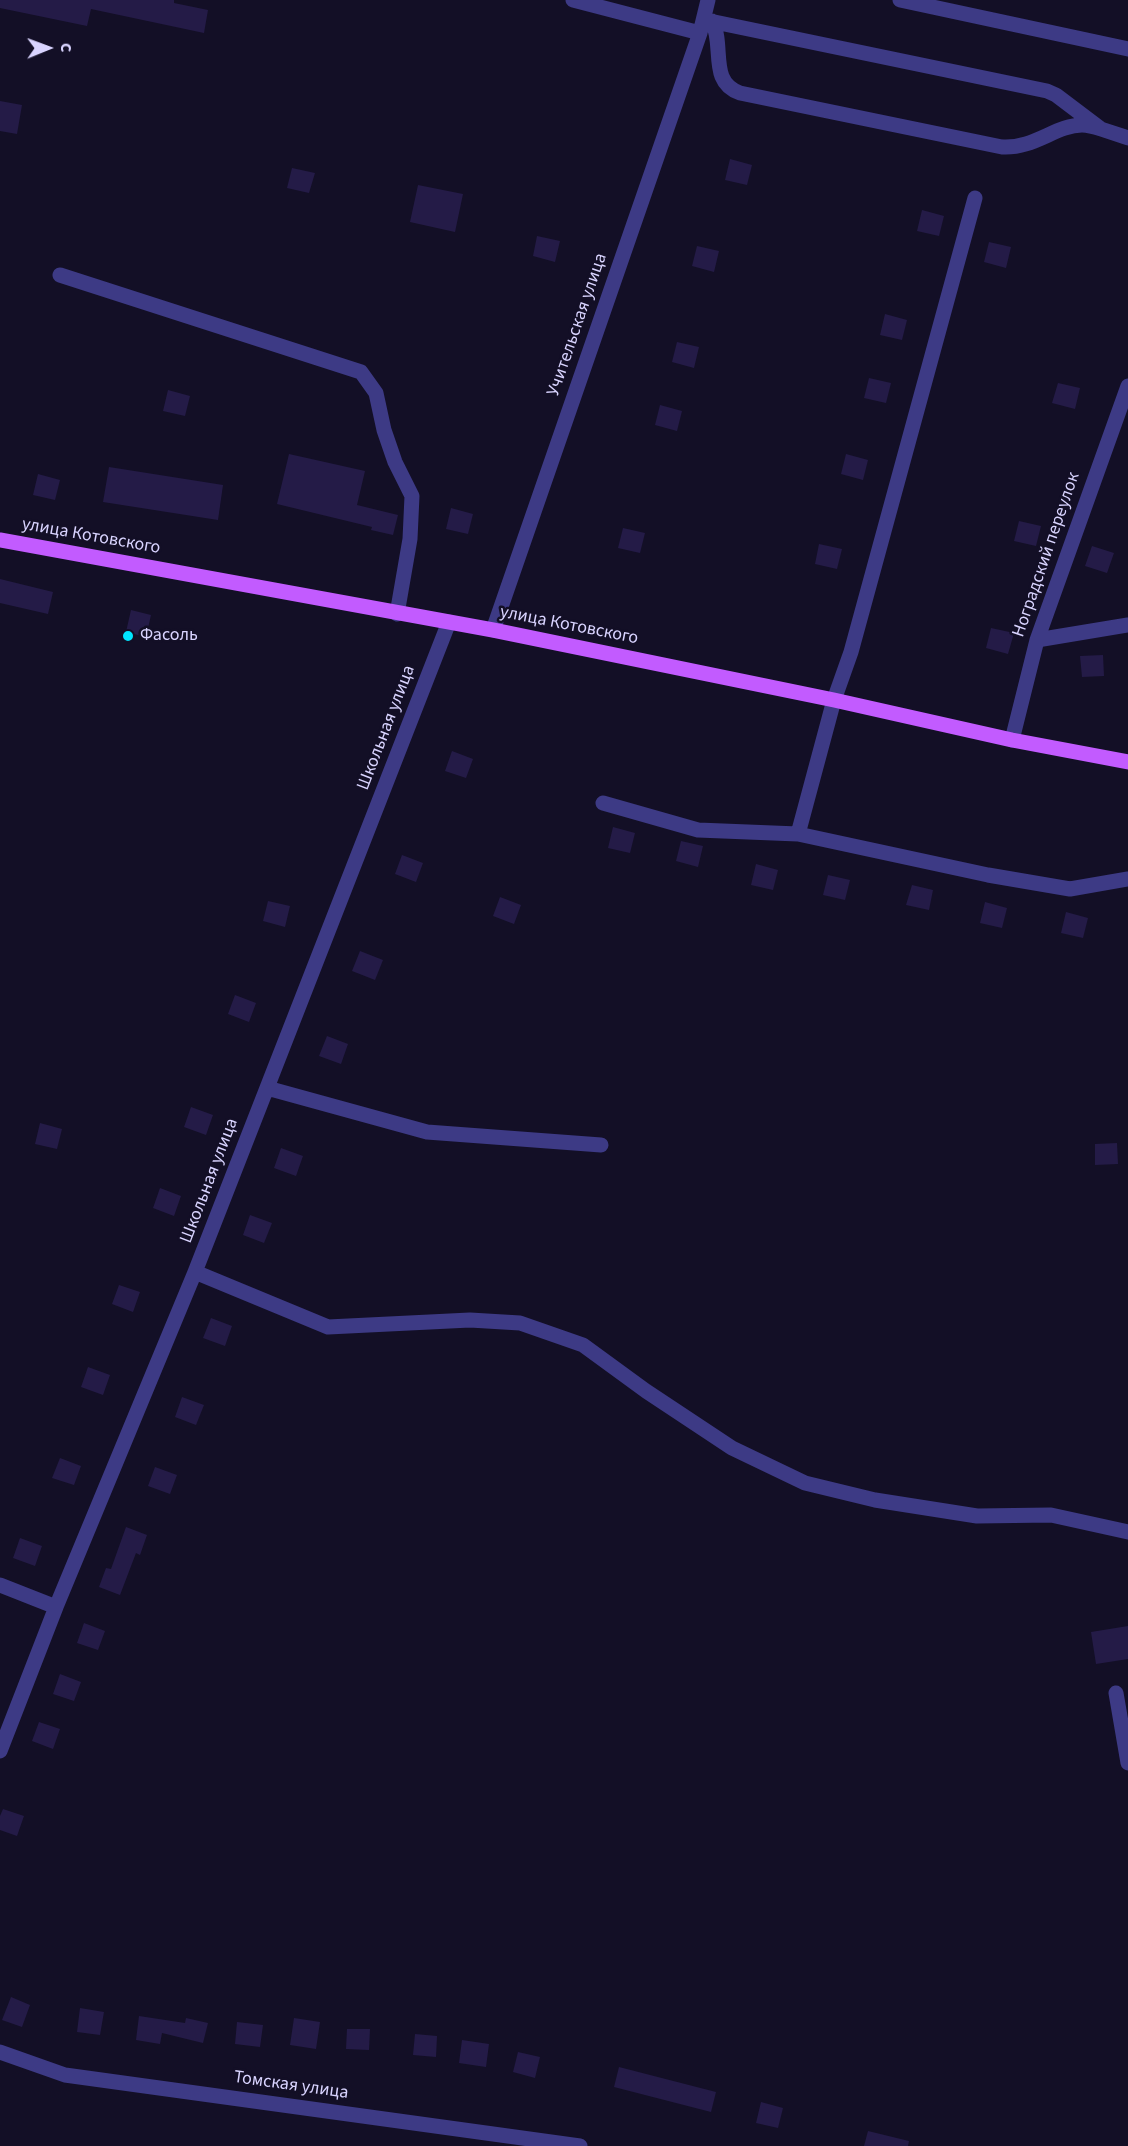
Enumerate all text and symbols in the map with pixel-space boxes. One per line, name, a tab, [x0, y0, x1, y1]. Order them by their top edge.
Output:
north arrow	[18, 18, 78, 78]
text: С	[55, 43, 77, 53]
street label: Учительская улица	[543, 251, 613, 399]
street label: Ноградский переулок	[1009, 470, 1085, 640]
street label: улица Котовского	[20, 514, 162, 560]
street label: улица Котовского	[498, 602, 640, 650]
place label: Фасоль	[140, 625, 198, 647]
marker: Фасоль	[121, 629, 135, 643]
street label: Школьная улица	[353, 663, 421, 793]
street label: Школьная улица	[176, 1116, 244, 1246]
street label: Томская улица	[232, 2067, 350, 2105]

